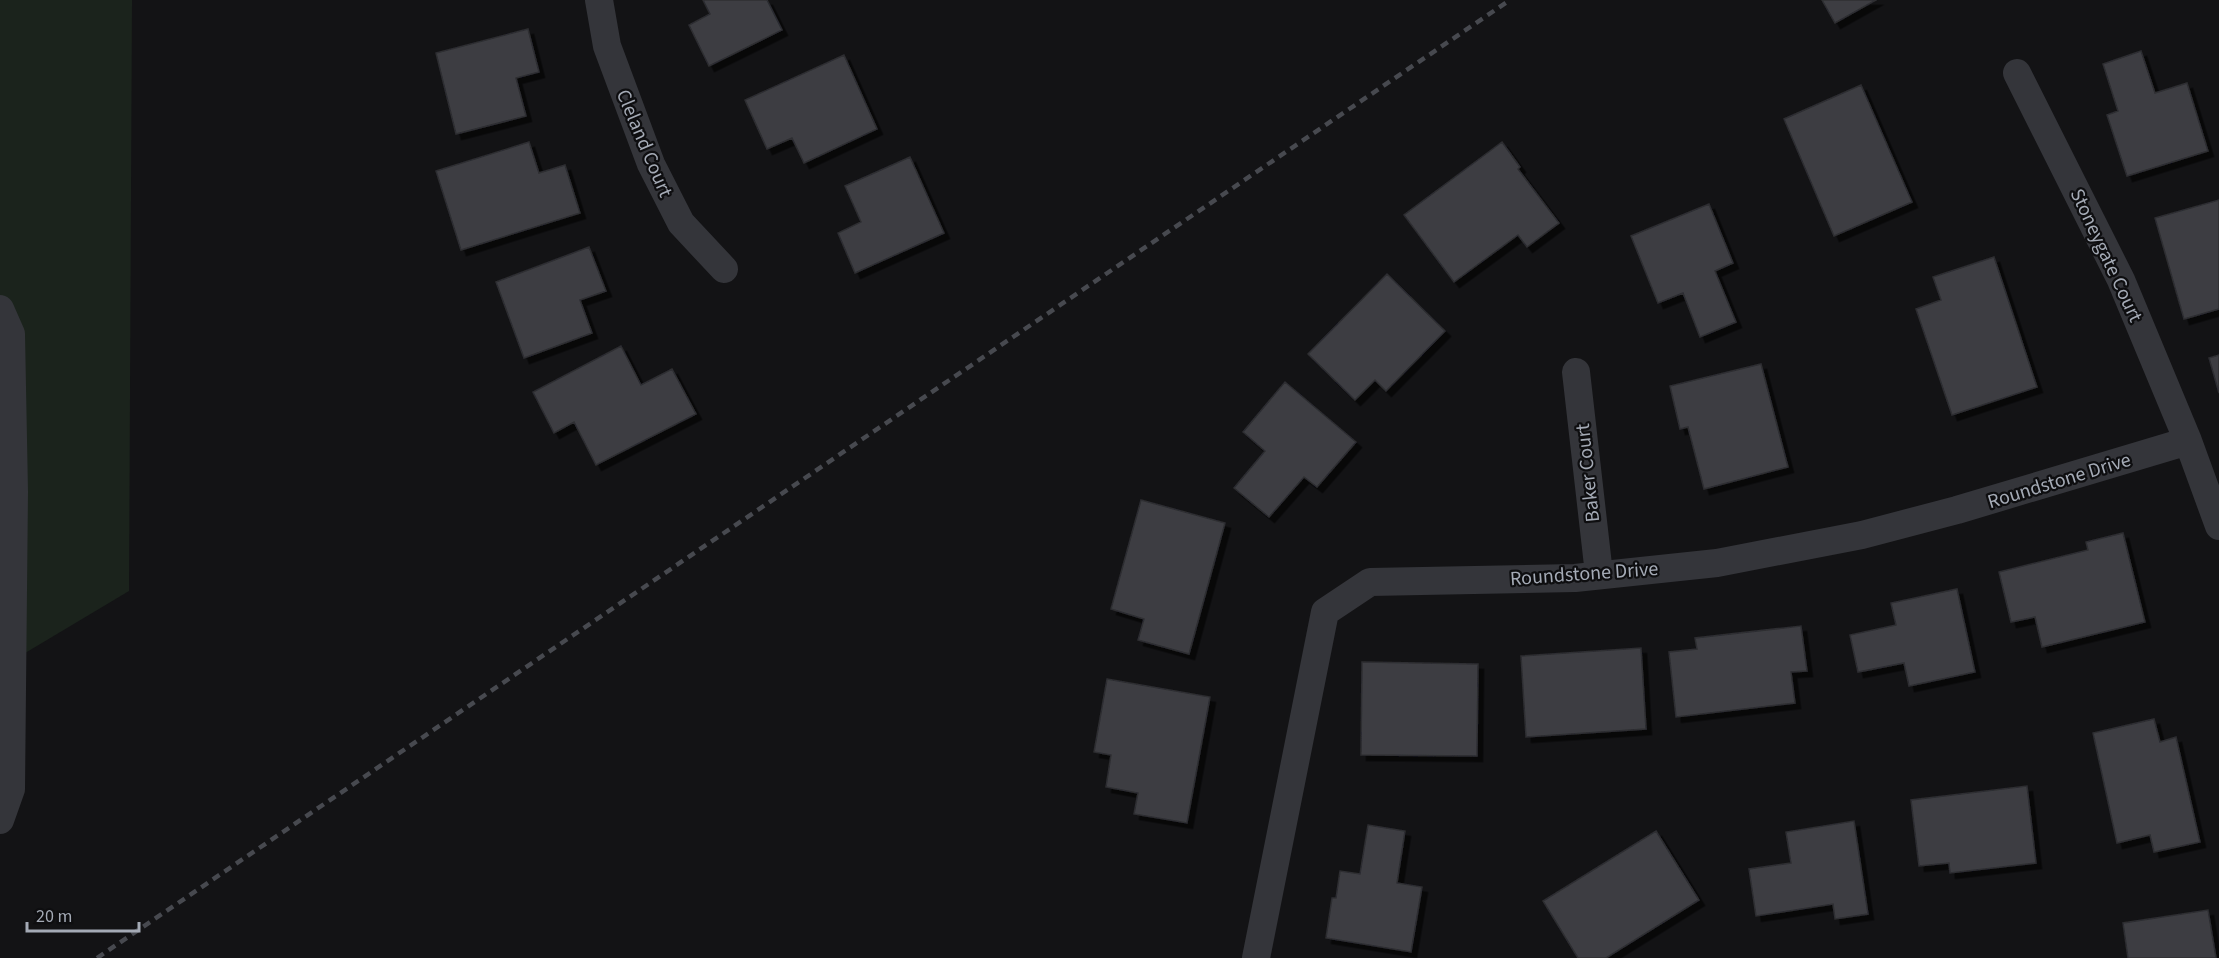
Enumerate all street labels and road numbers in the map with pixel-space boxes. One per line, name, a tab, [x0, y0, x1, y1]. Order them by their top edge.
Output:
street label: Cleland Court	[609, 85, 679, 202]
street label: Stoneygate Court	[2063, 184, 2149, 327]
street label: Baker Court	[1569, 422, 1607, 524]
street label: Roundstone Drive	[1984, 446, 2134, 516]
street label: Roundstone Drive	[1509, 555, 1659, 593]

